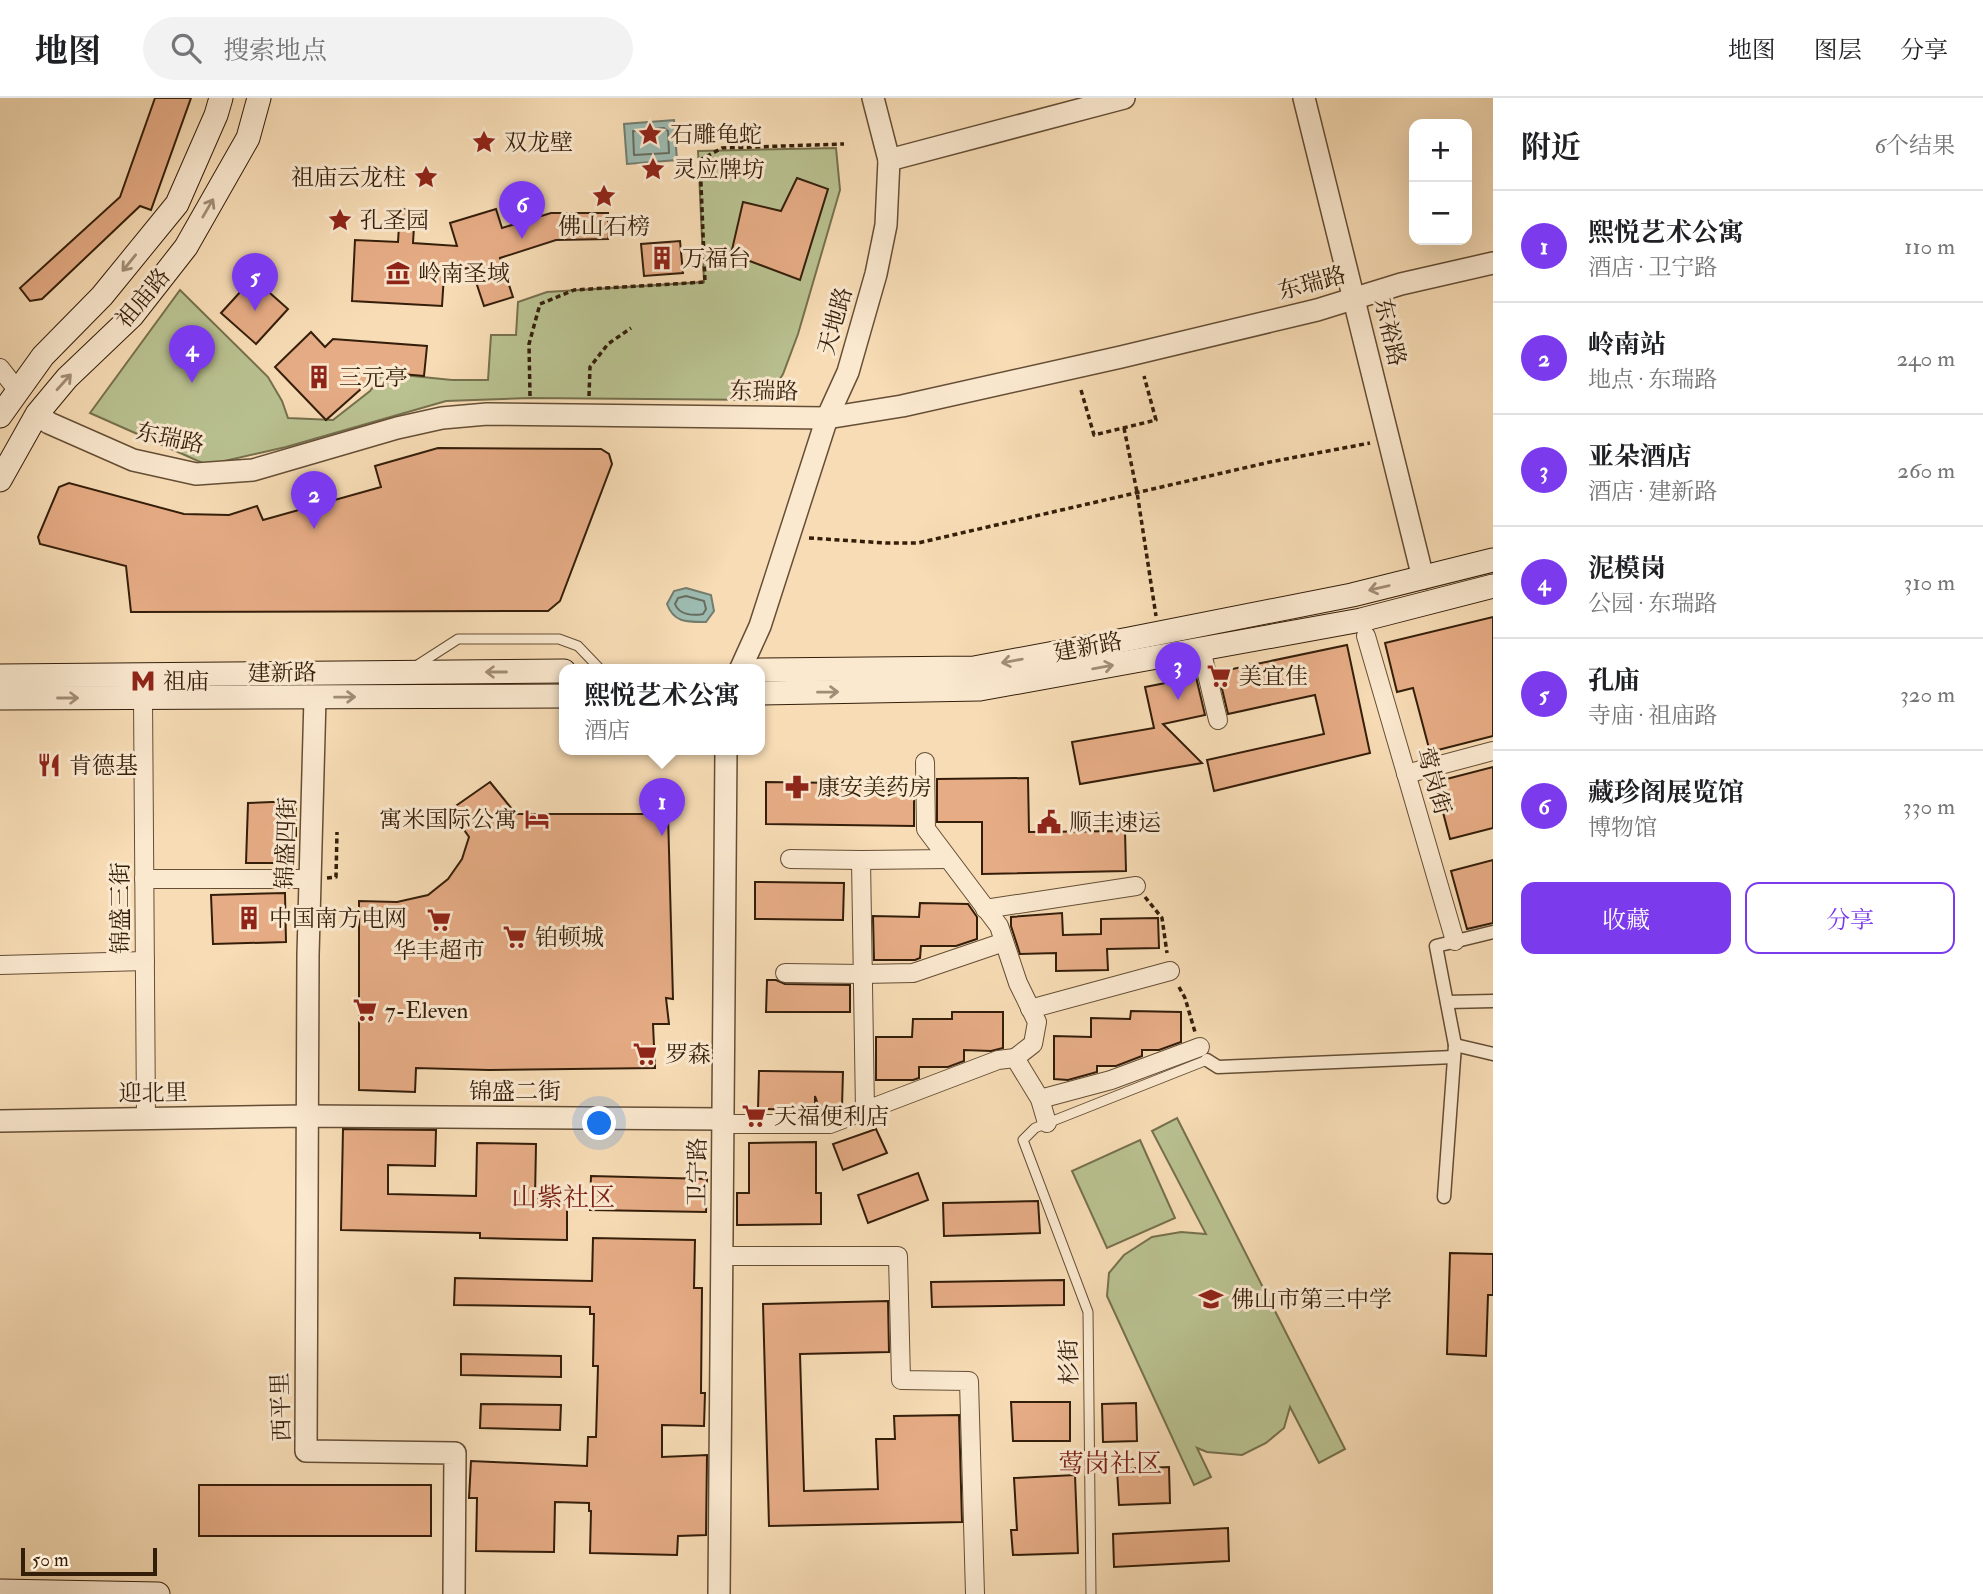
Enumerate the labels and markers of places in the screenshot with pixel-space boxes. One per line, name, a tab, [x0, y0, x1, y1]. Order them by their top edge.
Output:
place icon: 石雕龟蛇	[636, 120, 664, 148]
place label: 石雕龟蛇	[670, 120, 762, 149]
place icon: 双龙壁	[470, 128, 498, 156]
place label: 双龙壁	[504, 128, 573, 157]
place icon: 灵应牌坊	[639, 155, 667, 183]
place label: 灵应牌坊	[673, 155, 765, 184]
place label: 祖庙云龙柱	[291, 163, 406, 192]
place icon: 祖庙云龙柱	[412, 163, 440, 191]
pin: 6	[499, 181, 545, 239]
place icon: 佛山石榜	[590, 182, 618, 210]
place icon: 孔圣园	[326, 206, 354, 234]
place label: 孔圣园	[360, 206, 429, 235]
place label: 佛山石榜	[558, 212, 650, 241]
building icon: 万福台	[648, 244, 676, 272]
place label: 万福台	[682, 244, 751, 273]
pin: 5	[232, 253, 278, 311]
museum icon: 岭南圣域	[384, 259, 412, 287]
place label: 岭南圣域	[418, 259, 510, 288]
pin: 4	[169, 325, 215, 383]
building icon: 三元亭	[305, 363, 333, 391]
place label: 三元亭	[339, 363, 408, 392]
pin: 2	[291, 471, 337, 529]
pin: 3	[1155, 642, 1201, 700]
supermarket icon: 美宜佳	[1205, 662, 1233, 690]
place label: 美宜佳	[1239, 662, 1308, 691]
metro station icon: 祖庙	[129, 667, 157, 695]
place label: 祖庙	[163, 667, 209, 696]
restaurant icon: 肯德基	[35, 751, 63, 779]
place label: 肯德基	[69, 751, 138, 780]
pharmacy icon: 康安美药房	[783, 773, 811, 801]
place label: 康安美药房	[817, 773, 932, 802]
pin: 1	[639, 778, 685, 836]
place label: 寓米国际公寓	[379, 805, 517, 834]
hotel icon: 寓米国际公寓	[523, 805, 551, 833]
public building icon: 顺丰速运	[1035, 808, 1063, 836]
place label: 顺丰速运	[1069, 808, 1161, 837]
building icon: 中国南方电网	[235, 904, 263, 932]
place label: 中国南方电网	[269, 904, 407, 933]
supermarket icon: 华丰超市	[425, 906, 453, 934]
supermarket icon: 铂顿城	[501, 923, 529, 951]
place label: 铂顿城	[535, 923, 604, 952]
place label: 华丰超市	[393, 936, 485, 965]
supermarket icon: 7-Eleven	[351, 996, 379, 1024]
place label: 7-Eleven	[385, 996, 469, 1025]
supermarket icon: 罗森	[631, 1040, 659, 1068]
place label: 罗森	[665, 1040, 711, 1069]
supermarket icon: 天福便利店	[740, 1102, 768, 1130]
place label: 天福便利店	[774, 1102, 889, 1131]
school or university icon: 佛山市第三中学	[1197, 1285, 1225, 1313]
place label: 佛山市第三中学	[1231, 1285, 1392, 1314]

